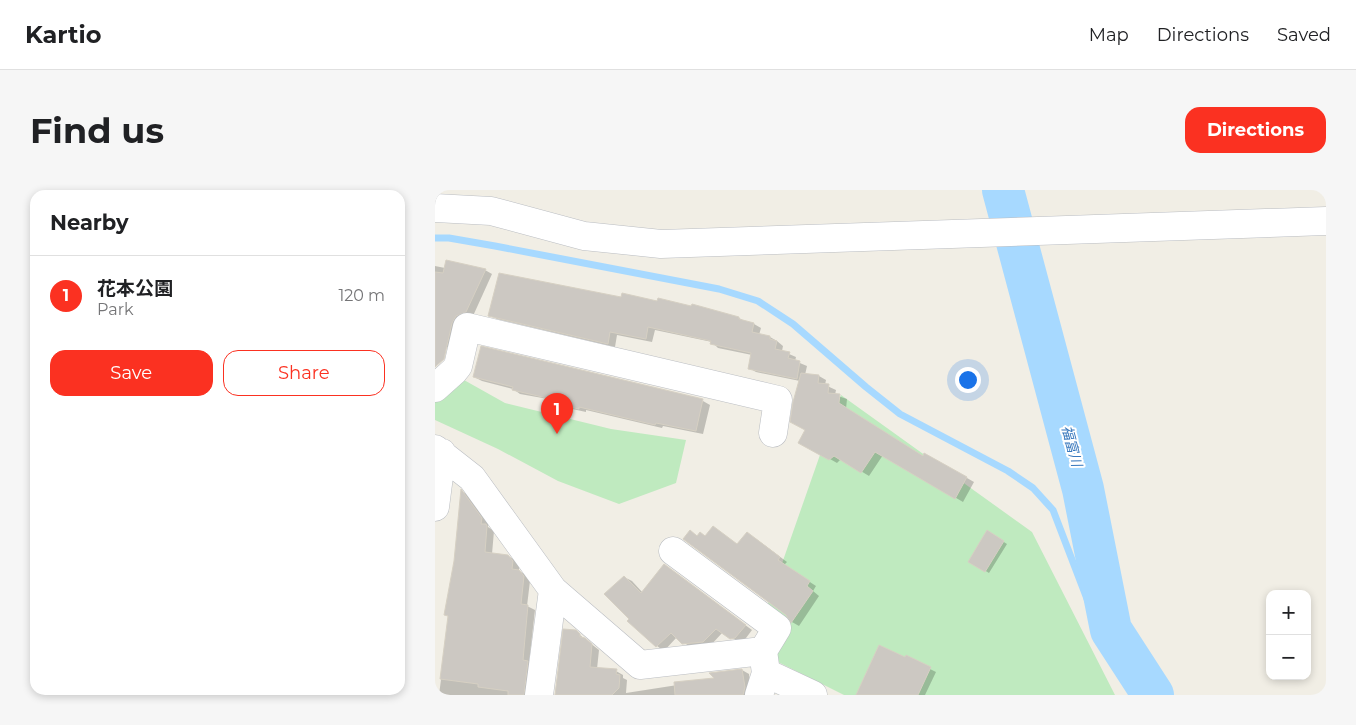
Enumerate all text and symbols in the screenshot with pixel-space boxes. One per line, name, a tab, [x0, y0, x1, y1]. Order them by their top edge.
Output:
text: Kartio	[25, 20, 101, 49]
text: Map	[1089, 24, 1129, 46]
text: Directions	[1157, 24, 1249, 46]
text: Saved	[1277, 24, 1331, 46]
button: Directions	[1185, 107, 1326, 153]
text: Find us	[30, 109, 164, 152]
text: Nearby	[50, 210, 129, 235]
text: 花本公園	[97, 277, 173, 300]
text: 1	[63, 286, 69, 305]
text: 120 m	[338, 286, 385, 305]
text: Park	[97, 300, 134, 319]
button: Save	[50, 350, 213, 396]
button: Share	[223, 350, 385, 396]
your location	[955, 367, 981, 393]
pin: 1	[541, 393, 573, 434]
water label: 福富川	[1058, 423, 1087, 471]
map controls	[1266, 590, 1311, 680]
button: +	[1266, 590, 1311, 635]
button: −	[1266, 635, 1311, 680]

